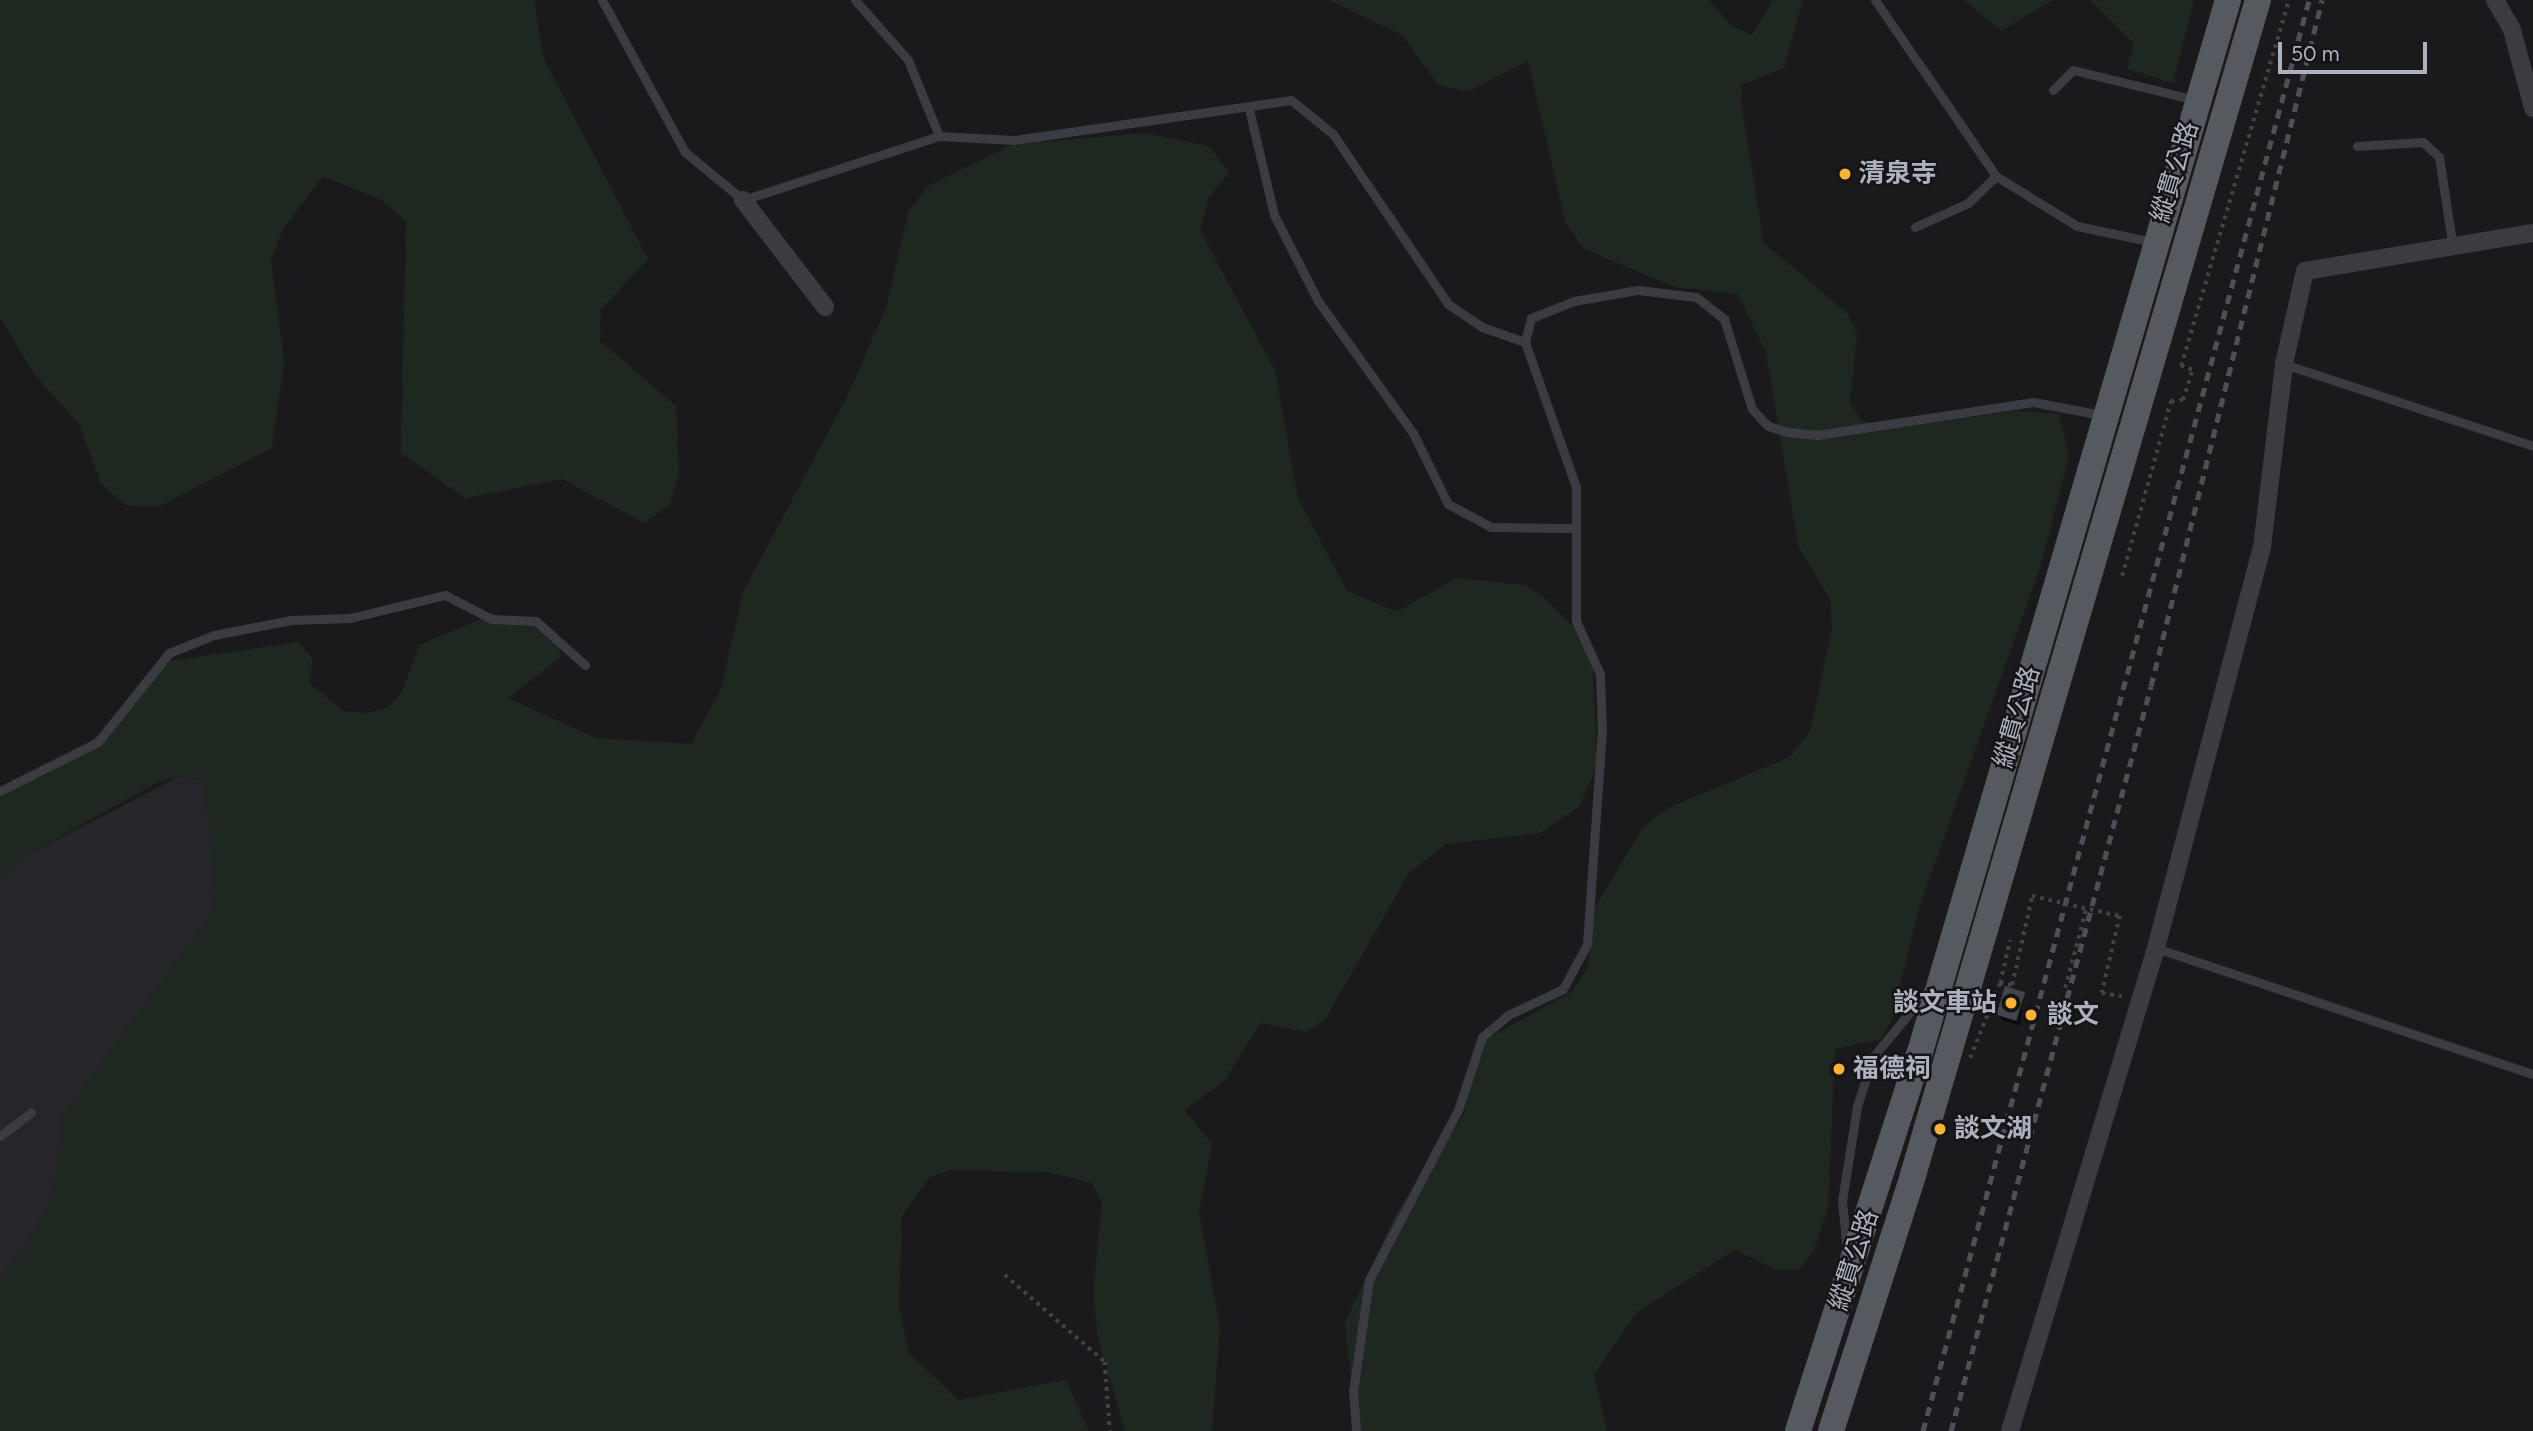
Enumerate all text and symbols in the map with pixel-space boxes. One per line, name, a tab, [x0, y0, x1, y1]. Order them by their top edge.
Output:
scale bar	[2281, 28, 2430, 72]
text: 50 m	[2291, 41, 2340, 66]
street label: 縱貫公路	[2145, 118, 2205, 226]
place label: 清泉寺	[1859, 158, 1937, 190]
marker: 清泉寺	[1837, 166, 1853, 182]
street label: 縱貫公路	[1988, 663, 2046, 771]
place label: 談文車站	[1893, 987, 1997, 1019]
marker: 談文車站	[2003, 995, 2019, 1011]
place label: 談文	[2047, 999, 2099, 1031]
marker: 談文	[2021, 1005, 2041, 1025]
place label: 福德祠	[1853, 1053, 1931, 1085]
marker: 福德祠	[1831, 1061, 1847, 1077]
place label: 談文湖	[1954, 1113, 2032, 1145]
marker: 談文湖	[1932, 1121, 1948, 1137]
street label: 縱貫公路	[1823, 1206, 1885, 1314]

